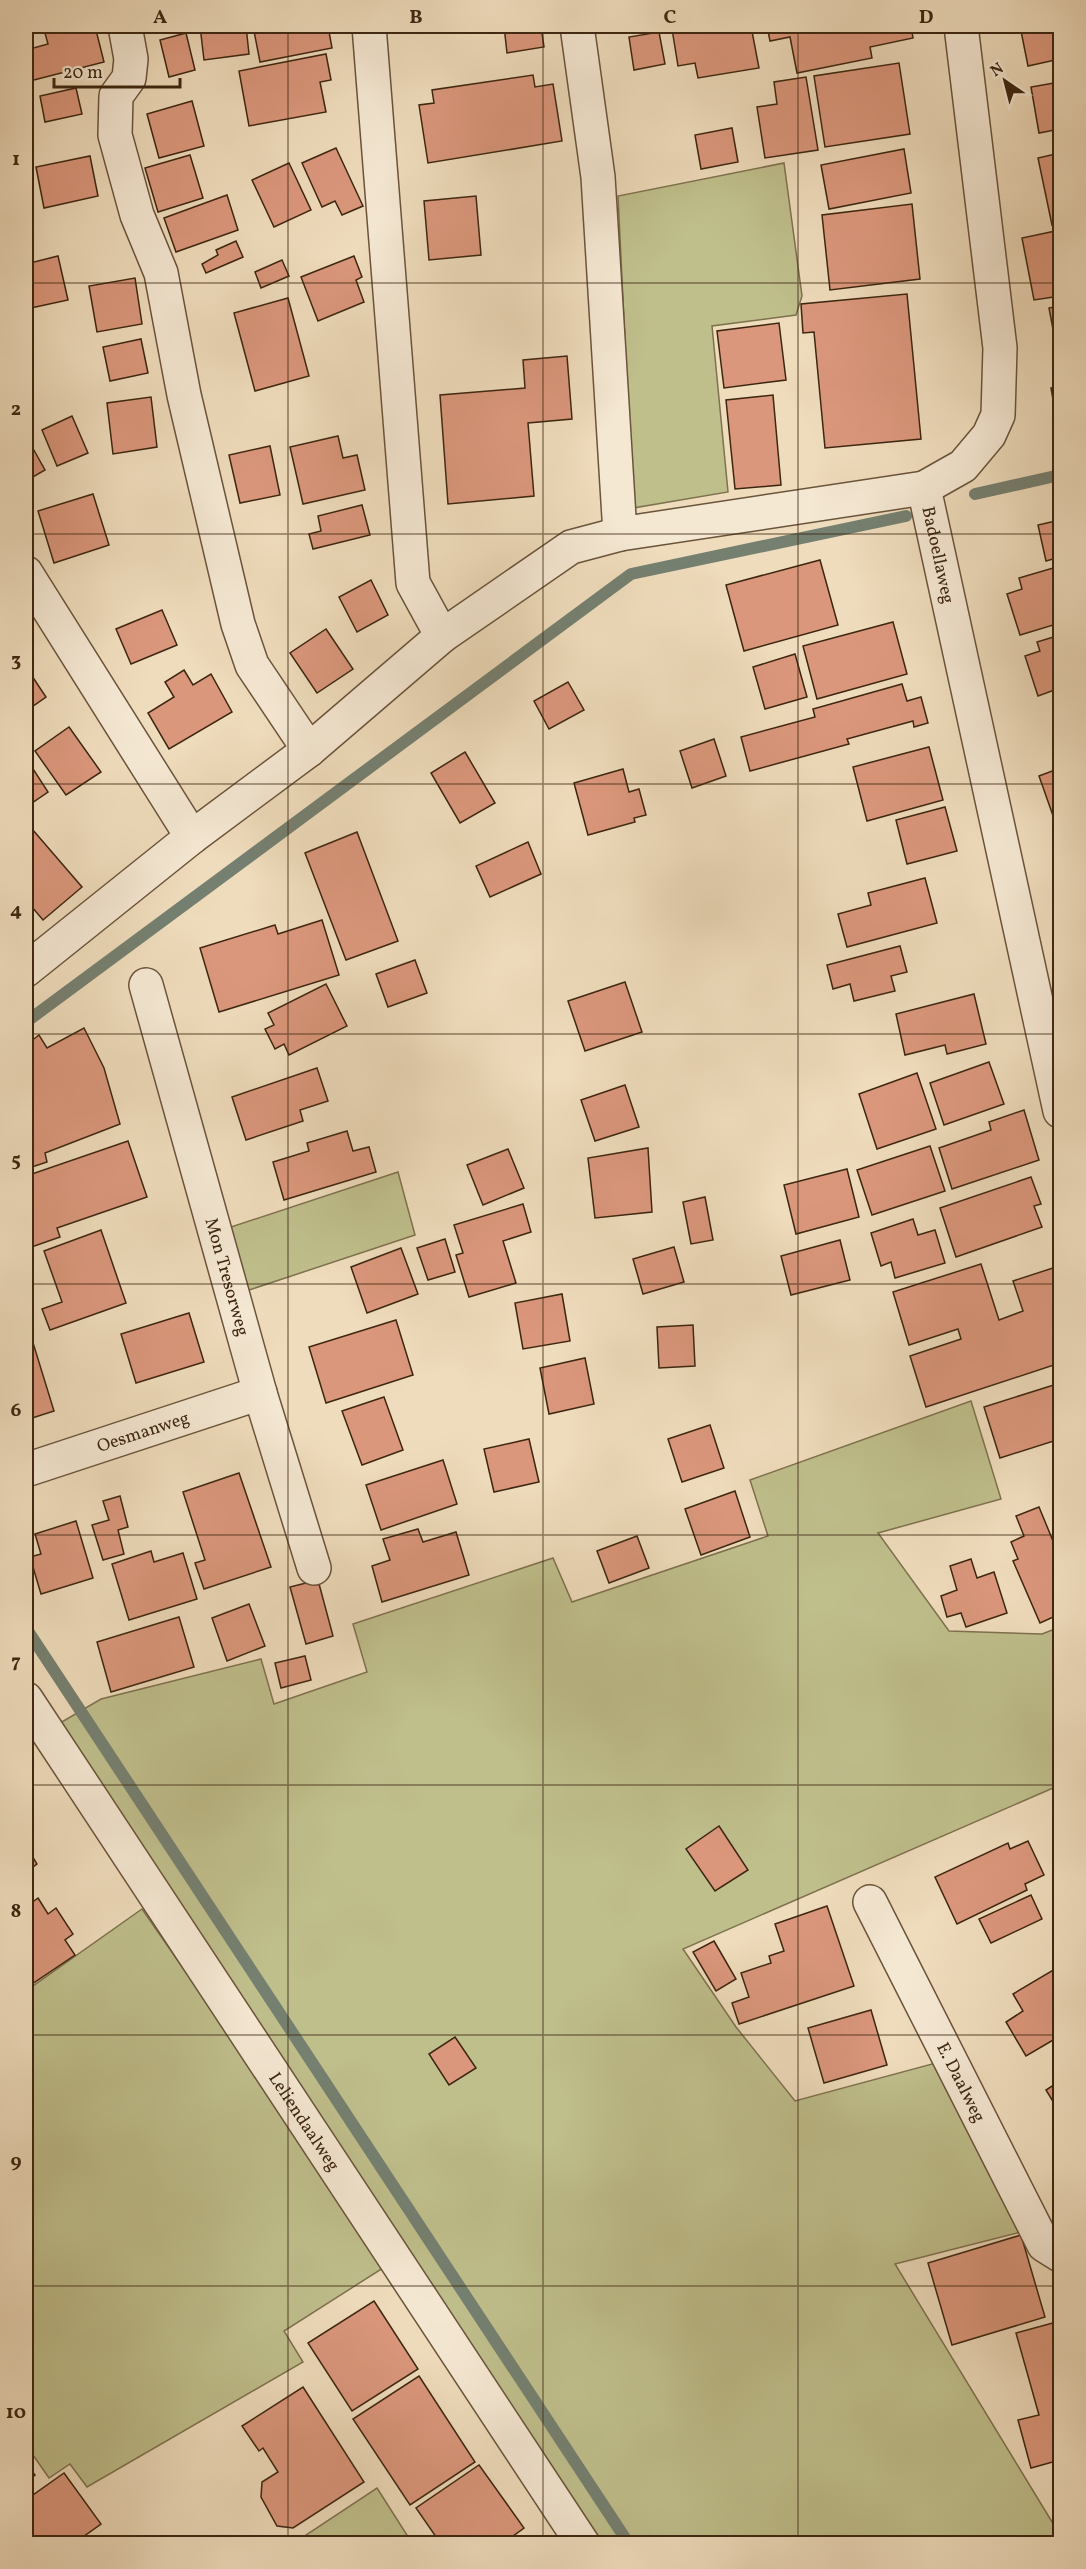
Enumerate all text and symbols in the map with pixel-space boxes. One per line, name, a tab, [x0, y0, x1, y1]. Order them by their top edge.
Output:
text: A	[153, 4, 167, 32]
text: B	[409, 4, 423, 32]
text: C	[664, 4, 677, 32]
text: D	[919, 4, 933, 32]
scale bar	[54, 51, 180, 89]
north arrow	[975, 51, 1035, 111]
text: N	[986, 58, 1009, 83]
text: 20 m	[63, 61, 103, 86]
text: 1	[12, 146, 20, 174]
text: 2	[11, 396, 21, 424]
street label: Badoellaweg	[914, 504, 960, 606]
text: 3	[11, 647, 21, 675]
text: 4	[10, 897, 22, 925]
text: 5	[11, 1147, 21, 1175]
street label: Mon Tresorweg	[198, 1215, 255, 1339]
text: 6	[11, 1397, 22, 1425]
street label: Oesmanweg	[94, 1406, 193, 1460]
text: 7	[11, 1648, 21, 1676]
text: 8	[11, 1898, 21, 1926]
street label: E. Daalweg	[929, 2039, 991, 2127]
street label: Leliendaalweg	[261, 2068, 345, 2177]
text: 9	[10, 2148, 22, 2176]
text: 10	[6, 2399, 26, 2427]

